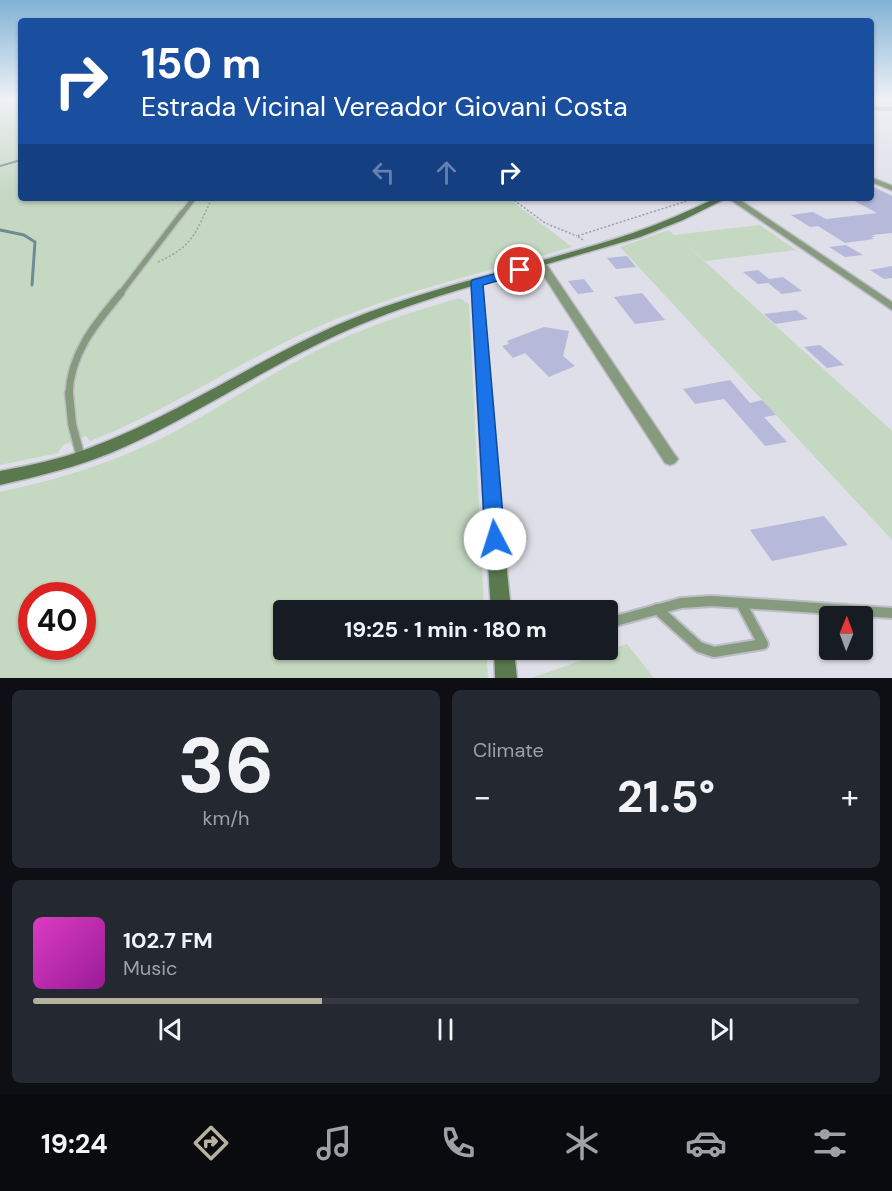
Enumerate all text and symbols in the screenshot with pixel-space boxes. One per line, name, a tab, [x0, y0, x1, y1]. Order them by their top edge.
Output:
text: 150 m	[141, 36, 261, 91]
icon: right	[42, 42, 120, 120]
text: Estrada Vicinal Vereador Giovani Costa	[141, 89, 628, 124]
icon: left	[367, 156, 400, 189]
icon: ahead	[430, 156, 463, 189]
icon: right	[493, 156, 526, 189]
pin	[494, 244, 545, 295]
icon: arrive	[503, 253, 536, 286]
position arrow	[463, 507, 527, 571]
speed limit sign: 40	[18, 582, 96, 660]
north arrow	[819, 606, 873, 660]
map controls	[819, 606, 873, 660]
text: 19:25 · 1 min · 180 m	[344, 615, 547, 644]
text: 36	[178, 715, 274, 816]
text: Climate	[473, 737, 544, 763]
text: 21.5°	[617, 767, 715, 826]
text: −	[473, 775, 491, 818]
text: +	[841, 775, 859, 818]
text: km/h	[202, 805, 250, 831]
text: 102.7 FM	[123, 926, 213, 955]
text: Music	[123, 955, 178, 981]
icon: previous	[154, 1013, 187, 1046]
icon: pause	[429, 1013, 462, 1046]
icon: next	[705, 1013, 738, 1046]
icon: directions	[190, 1122, 232, 1164]
icon: music	[313, 1122, 355, 1164]
icon: phone	[437, 1122, 479, 1164]
icon: climate	[561, 1122, 603, 1164]
icon: car	[685, 1122, 727, 1164]
icon: filters	[809, 1122, 851, 1164]
text: 19:24	[41, 1126, 108, 1161]

